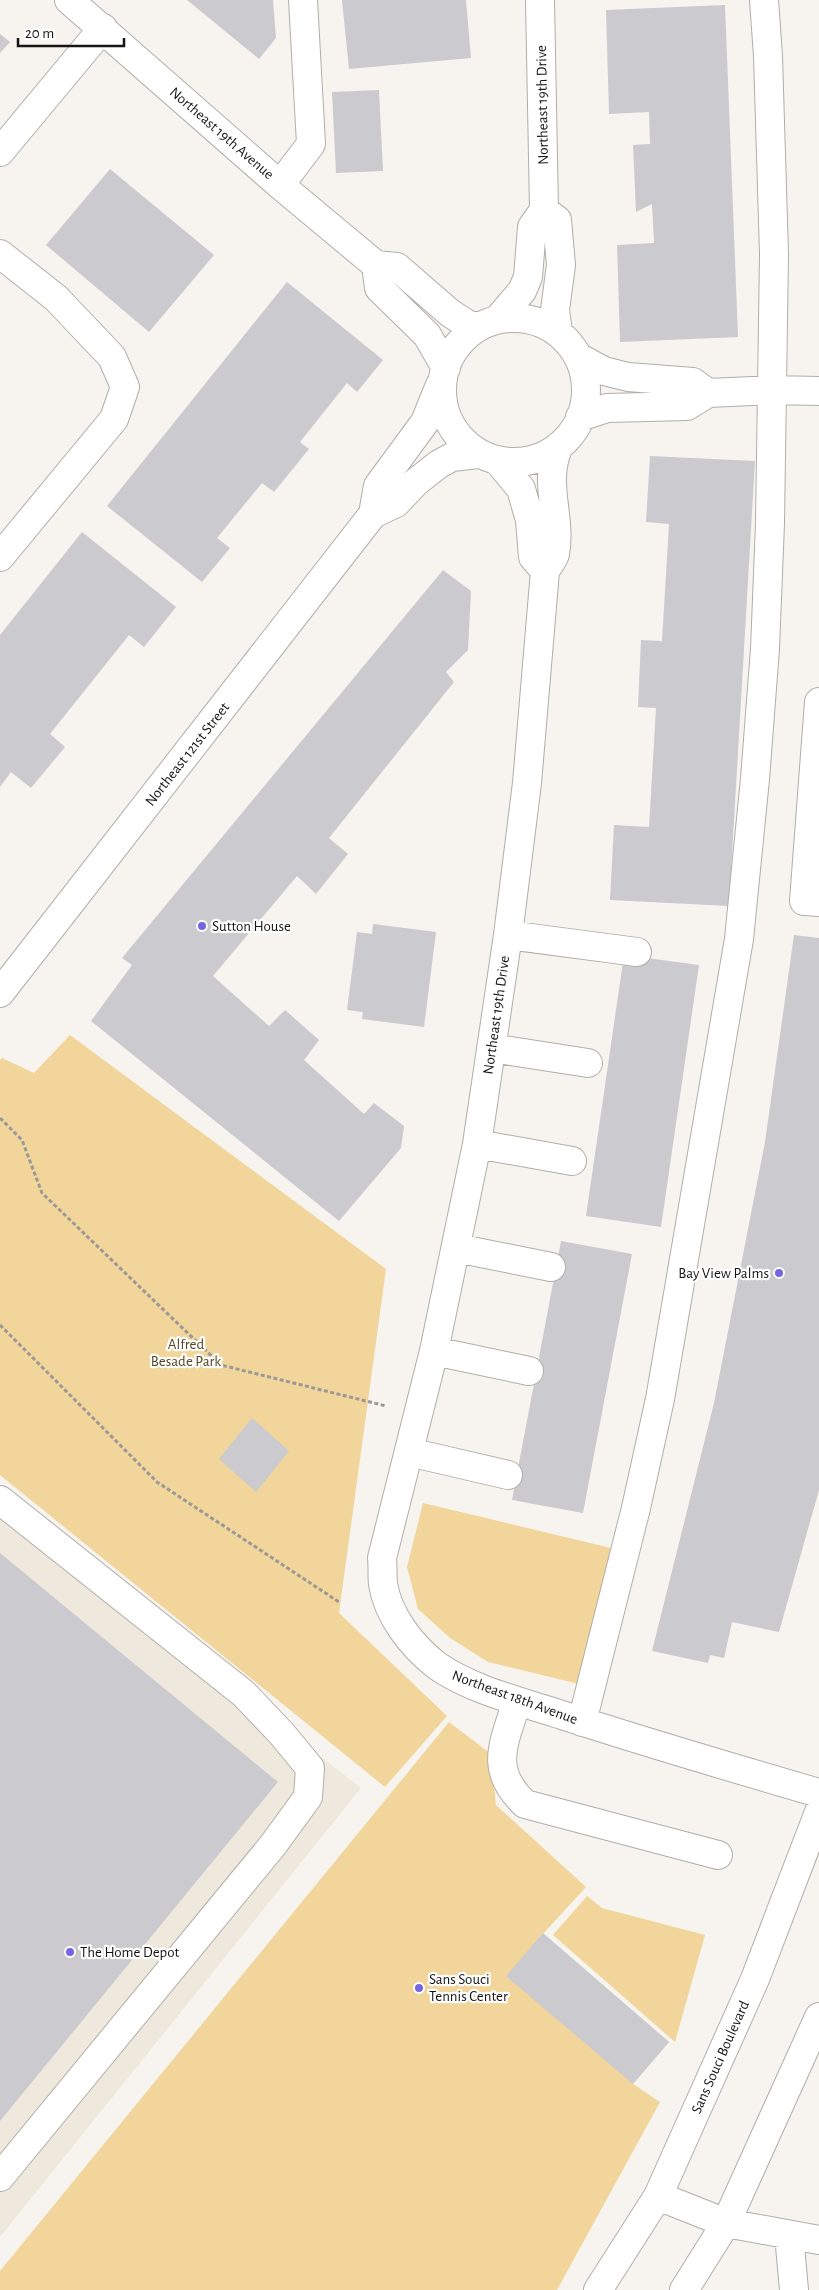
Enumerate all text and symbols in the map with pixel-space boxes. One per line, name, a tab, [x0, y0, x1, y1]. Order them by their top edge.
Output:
scale bar	[18, 15, 124, 47]
text: 20 m	[25, 26, 54, 41]
street label: Northeast 19th Drive	[534, 45, 551, 165]
street label: Northeast 19th Avenue	[167, 84, 277, 182]
street label: Northeast 121st Street	[143, 700, 232, 809]
place label: Sutton House	[212, 919, 291, 934]
marker: Sutton House	[196, 920, 208, 932]
street label: Northeast 19th Drive	[481, 955, 512, 1075]
place label: Bay View Palms	[678, 1266, 769, 1281]
marker: Bay View Palms	[773, 1267, 785, 1279]
park label: Alfred Besade Park	[151, 1337, 221, 1369]
street label: Northeast 18th Avenue	[450, 1668, 580, 1727]
place label: The Home Depot	[80, 1945, 180, 1960]
marker: The Home Depot	[64, 1946, 76, 1958]
place label: Sans Souci Tennis Center	[429, 1972, 508, 2004]
marker: Sans Souci Tennis Center	[413, 1982, 425, 1994]
street label: Sans Souci Boulevard	[689, 1998, 752, 2116]

